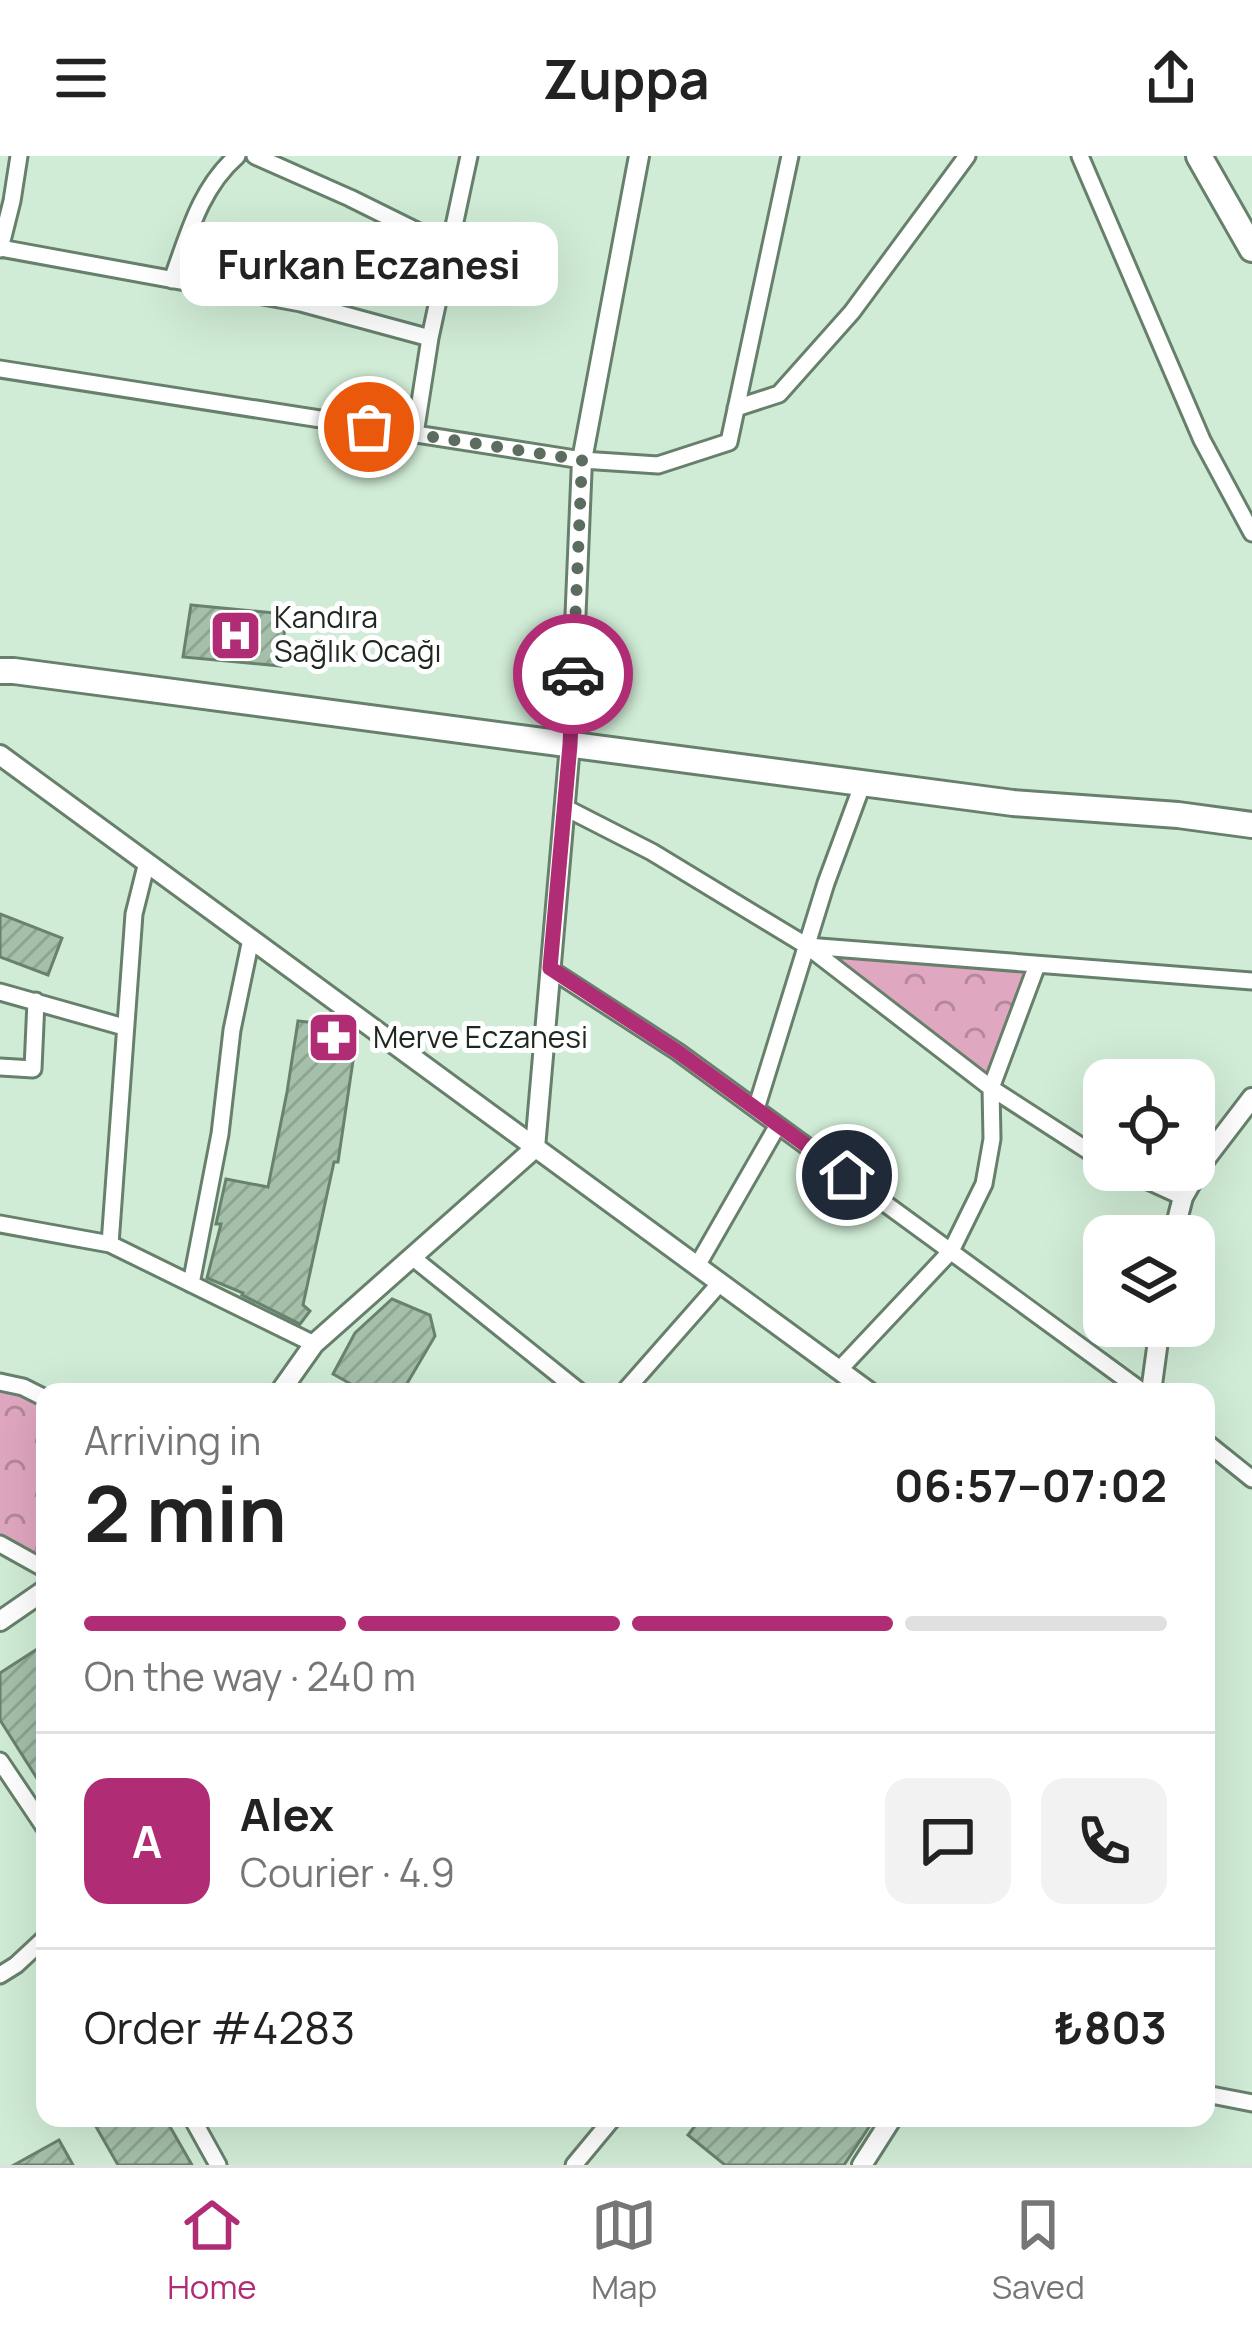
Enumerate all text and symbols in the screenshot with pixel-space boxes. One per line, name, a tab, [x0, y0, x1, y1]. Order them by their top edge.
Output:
text: Zuppa	[542, 41, 710, 115]
icon: menu	[48, 45, 114, 111]
icon: share	[1138, 45, 1204, 111]
callout: Furkan Eczanesi	[180, 223, 558, 307]
text: Furkan Eczanesi	[218, 237, 520, 291]
pin	[318, 376, 420, 478]
icon: bag	[336, 394, 402, 460]
place label: Kandıra Sağlık Ocağı	[274, 596, 441, 671]
hospital icon: Kandıra Sağlık Ocağı	[207, 607, 263, 663]
courier	[513, 614, 633, 734]
icon: car	[540, 641, 606, 707]
pharmacy icon: Merve Eczanesi	[306, 1010, 362, 1066]
place label: Merve Eczanesi	[373, 1016, 588, 1057]
map controls	[1083, 1059, 1215, 1347]
button: locate	[1083, 1059, 1215, 1191]
pin	[796, 1124, 898, 1226]
icon: home	[814, 1142, 880, 1208]
button: layers	[1083, 1215, 1215, 1347]
text: Arriving in	[84, 1413, 261, 1467]
text: 06:57–07:02	[894, 1454, 1167, 1516]
text: 2 min	[84, 1459, 287, 1565]
text: On the way · 240 m	[84, 1649, 416, 1703]
button: chat	[885, 1778, 1011, 1904]
button: phone	[1041, 1778, 1167, 1904]
text: Alex	[240, 1783, 334, 1845]
text: A	[132, 1810, 162, 1872]
text: Courier · 4.9	[240, 1845, 455, 1899]
text: Order #4283	[84, 1996, 355, 2058]
text: ₺803	[1054, 1996, 1167, 2058]
tab: Home	[167, 2192, 257, 2309]
tab: Map	[591, 2192, 657, 2309]
tab: Saved	[992, 2192, 1085, 2309]

